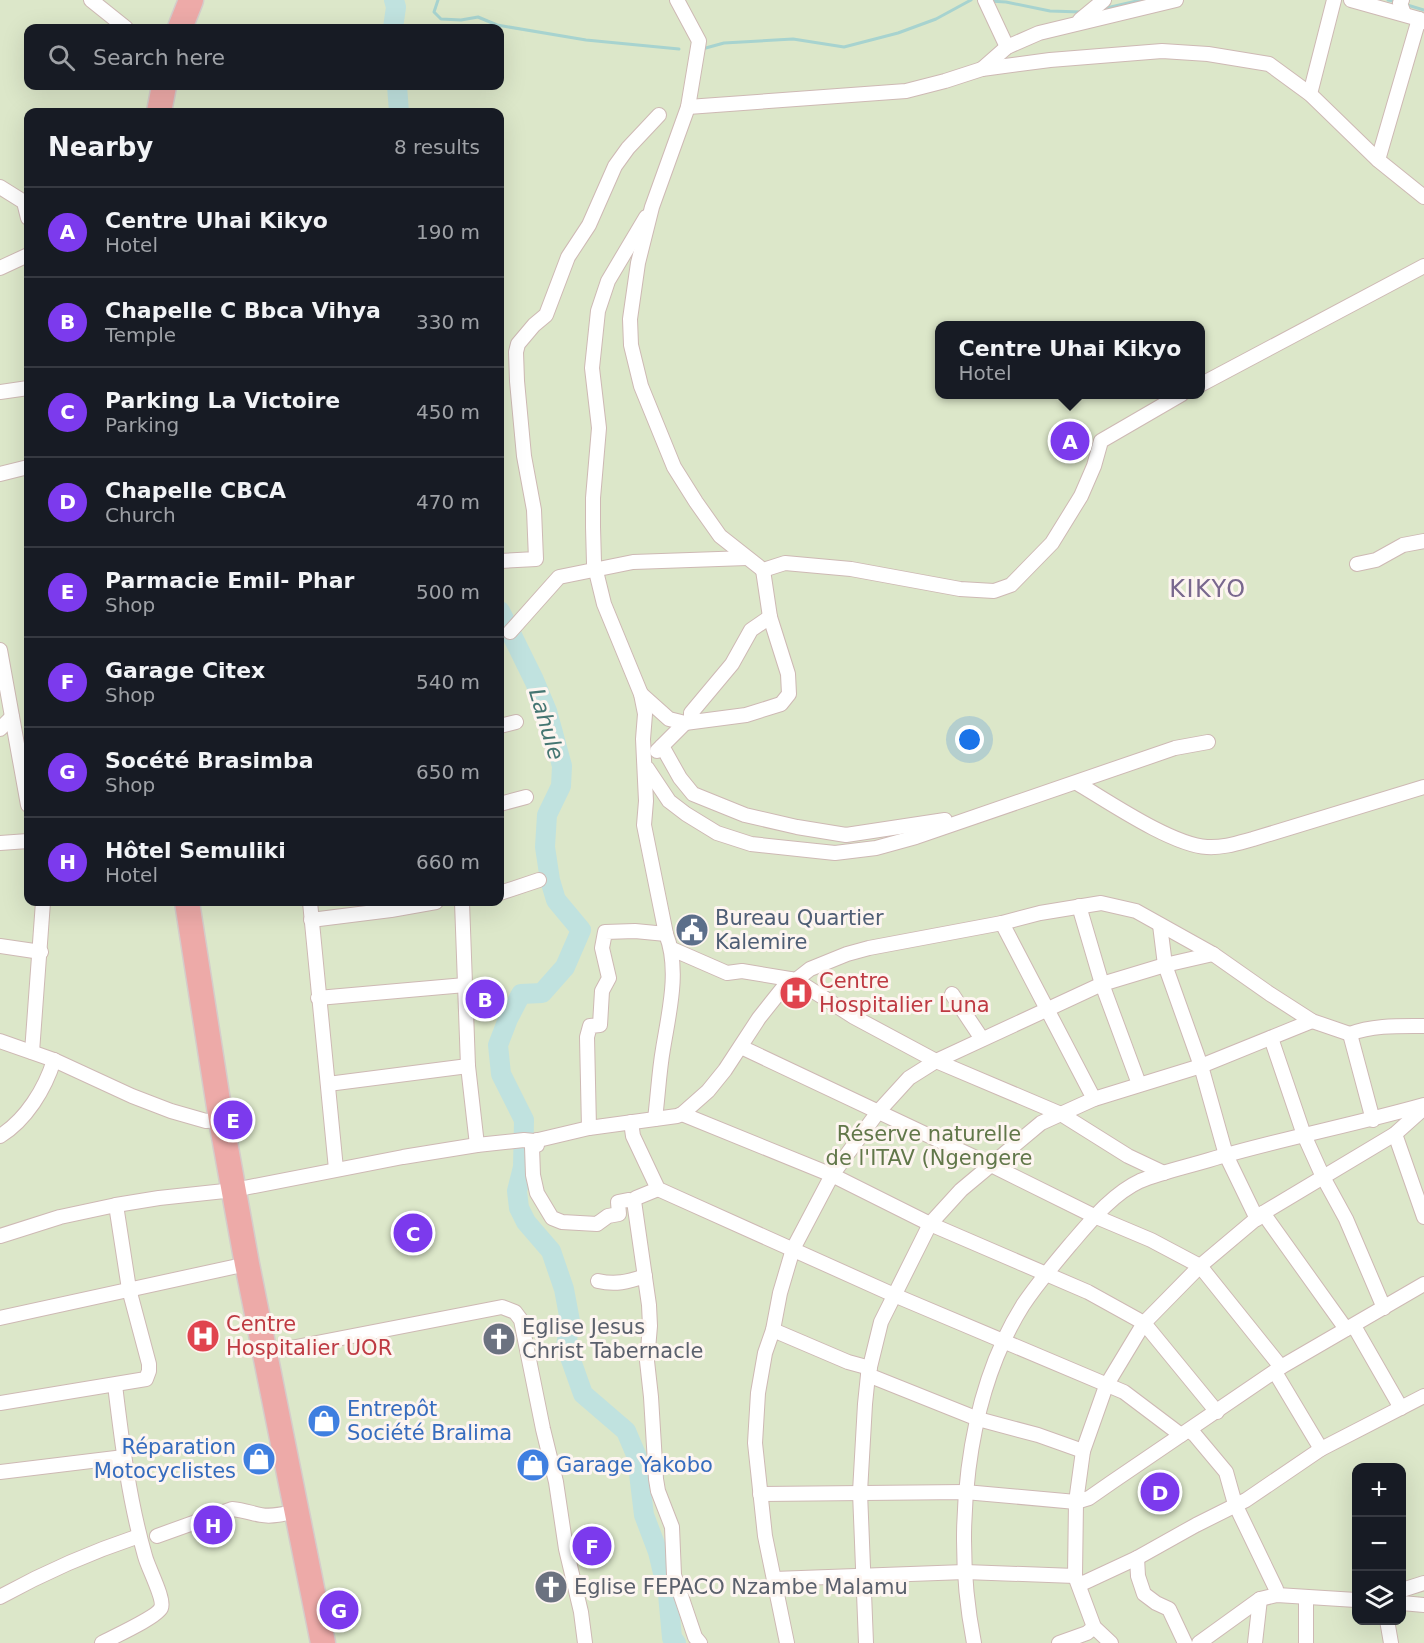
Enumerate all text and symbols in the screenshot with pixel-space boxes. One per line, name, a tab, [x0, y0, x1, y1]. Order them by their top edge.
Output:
search box	[24, 24, 504, 90]
icon: search	[45, 41, 78, 74]
text: Search here	[93, 45, 225, 70]
text: Nearby	[48, 132, 153, 162]
text: 8 results	[394, 135, 480, 159]
text: Centre Uhai Kikyo	[105, 208, 328, 233]
text: A	[60, 220, 75, 244]
text: 190 m	[416, 220, 480, 244]
text: Hotel	[105, 233, 158, 257]
text: Chapelle C Bbca Vihya	[105, 298, 381, 323]
text: B	[60, 310, 75, 334]
text: 330 m	[416, 310, 480, 334]
popup	[935, 321, 1205, 399]
text: Temple	[105, 323, 176, 347]
text: Centre Uhai Kikyo	[959, 336, 1181, 361]
text: Hotel	[959, 361, 1012, 385]
text: Parking La Victoire	[105, 388, 340, 413]
text: C	[60, 400, 75, 424]
text: 450 m	[416, 400, 480, 424]
text: Parking	[105, 413, 179, 437]
pin: A	[1050, 418, 1090, 464]
text: Chapelle CBCA	[105, 478, 286, 503]
text: D	[59, 490, 76, 514]
text: 470 m	[416, 490, 480, 514]
text: Church	[105, 503, 176, 527]
text: Parmacie Emil- Phar	[105, 568, 354, 593]
district label: KIKYO	[1169, 575, 1247, 603]
text: E	[61, 580, 74, 604]
text: 500 m	[416, 580, 480, 604]
text: Shop	[105, 593, 155, 617]
text: Garage Citex	[105, 658, 265, 683]
text: F	[61, 670, 74, 694]
text: 540 m	[416, 670, 480, 694]
text: Shop	[105, 683, 155, 707]
water label: Lahule	[524, 685, 569, 763]
your location	[955, 725, 984, 754]
text: Socété Brasimba	[105, 748, 314, 773]
text: G	[59, 760, 76, 784]
text: 650 m	[416, 760, 480, 784]
text: Shop	[105, 773, 155, 797]
text: Hôtel Semuliki	[105, 838, 286, 863]
text: H	[59, 850, 76, 874]
text: 660 m	[416, 850, 480, 874]
text: Hotel	[105, 863, 158, 887]
place label: Bureau Quartier Kalemire	[715, 906, 884, 954]
public building icon: Bureau Quartier Kalemire	[674, 912, 710, 948]
place label: Centre Hospitalier Luna	[819, 969, 990, 1017]
hospital icon: Centre Hospitalier Luna	[778, 975, 814, 1011]
pin: B	[466, 976, 504, 1022]
pin: E	[214, 1098, 252, 1142]
park label: Réserve naturelle de l'ITAV (Ngengere	[826, 1122, 1032, 1170]
pin: C	[394, 1210, 432, 1256]
place label: Centre Hospitalier UOR	[226, 1312, 392, 1360]
place label: Eglise Jesus Christ Tabernacle	[522, 1315, 704, 1363]
hospital icon: Centre Hospitalier UOR	[185, 1318, 221, 1354]
church icon: Eglise Jesus Christ Tabernacle	[481, 1321, 517, 1357]
place label: Entrepôt Société Bralima	[347, 1397, 512, 1445]
shop icon: Entrepôt Société Bralima	[306, 1403, 342, 1439]
place label: Réparation Motocyclistes	[94, 1435, 236, 1483]
shop icon: Réparation Motocyclistes	[241, 1441, 277, 1477]
shop icon: Garage Yakobo	[515, 1447, 551, 1483]
place label: Garage Yakobo	[556, 1453, 713, 1477]
map controls	[1352, 1463, 1406, 1625]
button: +	[1352, 1463, 1406, 1517]
pin: D	[1140, 1470, 1180, 1514]
pin: H	[194, 1502, 232, 1547]
button: −	[1352, 1517, 1406, 1571]
pin: F	[572, 1524, 612, 1568]
church icon: Eglise FEPACO Nzambe Malamu	[533, 1569, 569, 1605]
button: layers	[1352, 1571, 1406, 1625]
place label: Eglise FEPACO Nzambe Malamu	[574, 1575, 908, 1599]
pin: G	[320, 1588, 358, 1632]

